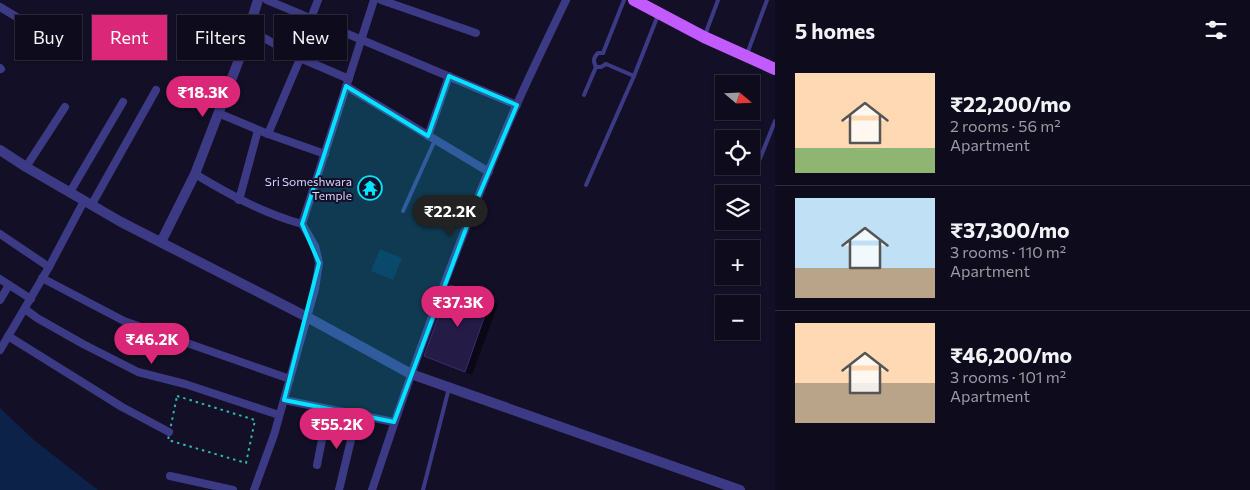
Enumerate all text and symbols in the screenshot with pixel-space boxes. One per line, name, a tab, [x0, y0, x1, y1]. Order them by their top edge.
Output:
chip: Buy	[15, 15, 82, 60]
chip: Rent	[92, 15, 167, 60]
chip: Filters	[177, 15, 264, 60]
chip: New	[274, 15, 347, 60]
icon: filters	[1202, 16, 1230, 44]
text: 5 homes	[795, 18, 875, 43]
north arrow	[715, 75, 760, 120]
map controls	[715, 75, 760, 340]
pin: ₹18.3K	[162, 76, 244, 118]
text: ₹18.3K	[177, 82, 229, 101]
text: ₹22,200/mo	[950, 91, 1071, 116]
icon: home	[835, 93, 895, 153]
text: 2 rooms · 56 m²	[950, 116, 1061, 135]
button: locate	[715, 130, 760, 175]
text: Apartment	[950, 135, 1030, 154]
place label: Sri Someshwara Temple	[265, 174, 352, 202]
temple icon: Sri Someshwara Temple	[357, 175, 383, 201]
button: layers	[715, 185, 760, 230]
pin: ₹22.2K	[409, 194, 491, 237]
text: ₹22.2K	[424, 201, 476, 220]
text: ₹37,300/mo	[950, 217, 1070, 242]
icon: home	[835, 218, 895, 278]
button: +	[715, 240, 760, 285]
text: 3 rooms · 110 m²	[950, 242, 1066, 261]
text: Apartment	[950, 261, 1030, 280]
pin: ₹37.3K	[417, 286, 499, 328]
text: ₹37.3K	[432, 292, 484, 311]
button: −	[715, 295, 760, 340]
pin: ₹46.2K	[111, 322, 193, 365]
text: ₹46.2K	[125, 329, 179, 348]
text: ₹46,200/mo	[950, 342, 1072, 367]
icon: home	[835, 343, 895, 403]
text: 3 rooms · 101 m²	[950, 367, 1066, 386]
text: Apartment	[950, 386, 1030, 405]
pin: ₹55.2K	[296, 408, 378, 450]
text: ₹55.2K	[311, 414, 363, 433]

